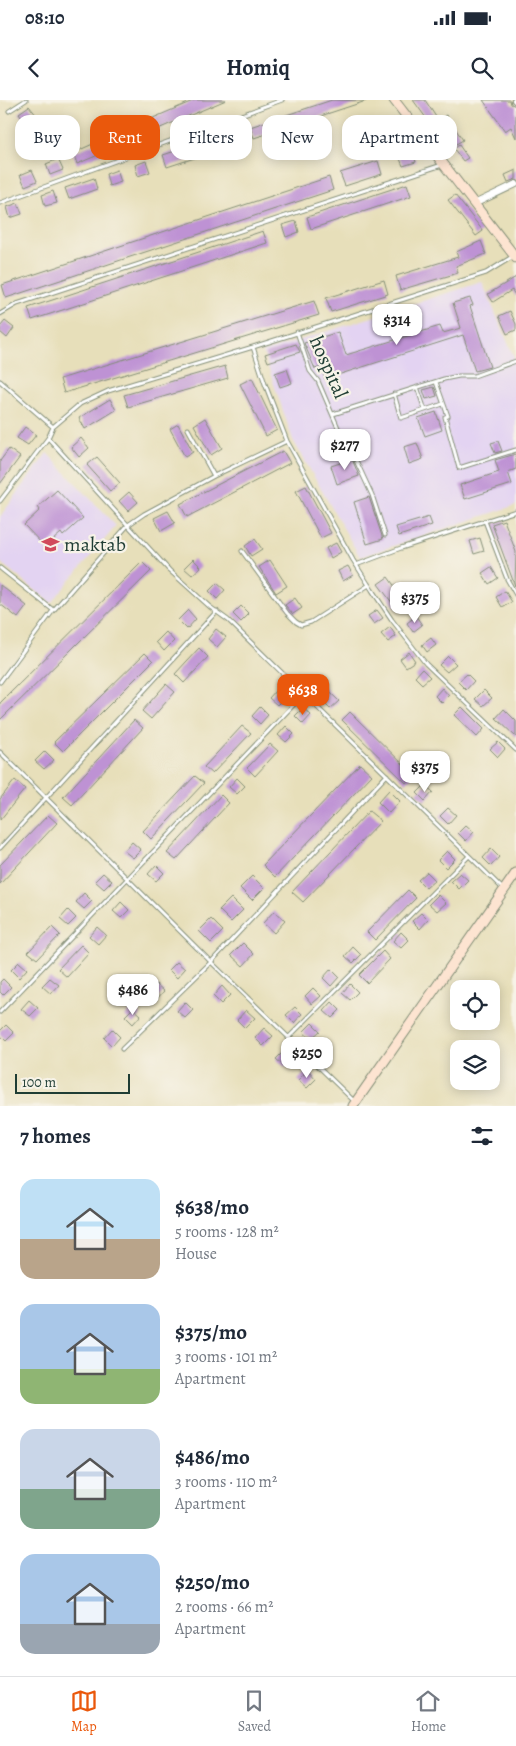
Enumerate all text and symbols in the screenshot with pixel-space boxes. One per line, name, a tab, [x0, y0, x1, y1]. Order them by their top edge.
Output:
text: 08:10	[25, 5, 65, 31]
text: Homiq	[226, 53, 290, 83]
icon: back	[20, 54, 48, 82]
icon: search	[468, 54, 496, 82]
chip: Buy	[15, 115, 80, 160]
chip: Rent	[90, 115, 160, 160]
chip: Filters	[170, 115, 252, 160]
chip: New	[262, 115, 332, 160]
chip: Apartment	[342, 115, 457, 160]
pin: $314	[367, 304, 427, 346]
text: $314	[383, 309, 411, 331]
street label: hospital	[303, 332, 354, 403]
pin: $277	[315, 428, 375, 471]
text: $277	[331, 434, 359, 456]
place label: maktab	[64, 531, 126, 558]
school or university icon: maktab	[40, 534, 60, 554]
pin: $375	[385, 582, 445, 624]
text: $375	[401, 587, 429, 609]
pin: $638	[273, 674, 333, 716]
text: $638	[288, 679, 318, 701]
pin: $375	[395, 750, 455, 793]
text: $375	[411, 756, 439, 778]
pin: $486	[103, 974, 163, 1016]
text: $486	[118, 979, 148, 1001]
map controls	[450, 980, 500, 1090]
button: locate	[450, 980, 500, 1030]
pin: $250	[277, 1036, 337, 1079]
button: layers	[450, 1040, 500, 1090]
text: $250	[292, 1042, 322, 1064]
scale bar	[15, 1071, 130, 1094]
text: 100 m	[22, 1073, 56, 1092]
text: 7 homes	[20, 1122, 91, 1150]
icon: filters	[468, 1122, 496, 1150]
text: $638/mo	[175, 1193, 249, 1221]
icon: home	[60, 1199, 120, 1259]
text: 5 rooms · 128 m²	[175, 1221, 279, 1243]
text: House	[175, 1243, 217, 1265]
text: $375/mo	[175, 1318, 247, 1346]
icon: home	[60, 1324, 120, 1384]
text: 3 rooms · 101 m²	[175, 1346, 277, 1368]
text: Apartment	[175, 1368, 246, 1390]
text: $486/mo	[175, 1443, 250, 1471]
icon: home	[60, 1449, 120, 1509]
text: 3 rooms · 110 m²	[175, 1471, 277, 1493]
text: Apartment	[175, 1493, 246, 1515]
text: $250/mo	[175, 1568, 250, 1596]
icon: home	[60, 1574, 120, 1634]
text: 2 rooms · 66 m²	[175, 1596, 273, 1618]
text: Apartment	[175, 1618, 246, 1640]
tab: Map	[70, 1687, 98, 1736]
tab: Saved	[238, 1687, 271, 1736]
tab: Home	[411, 1687, 446, 1736]

